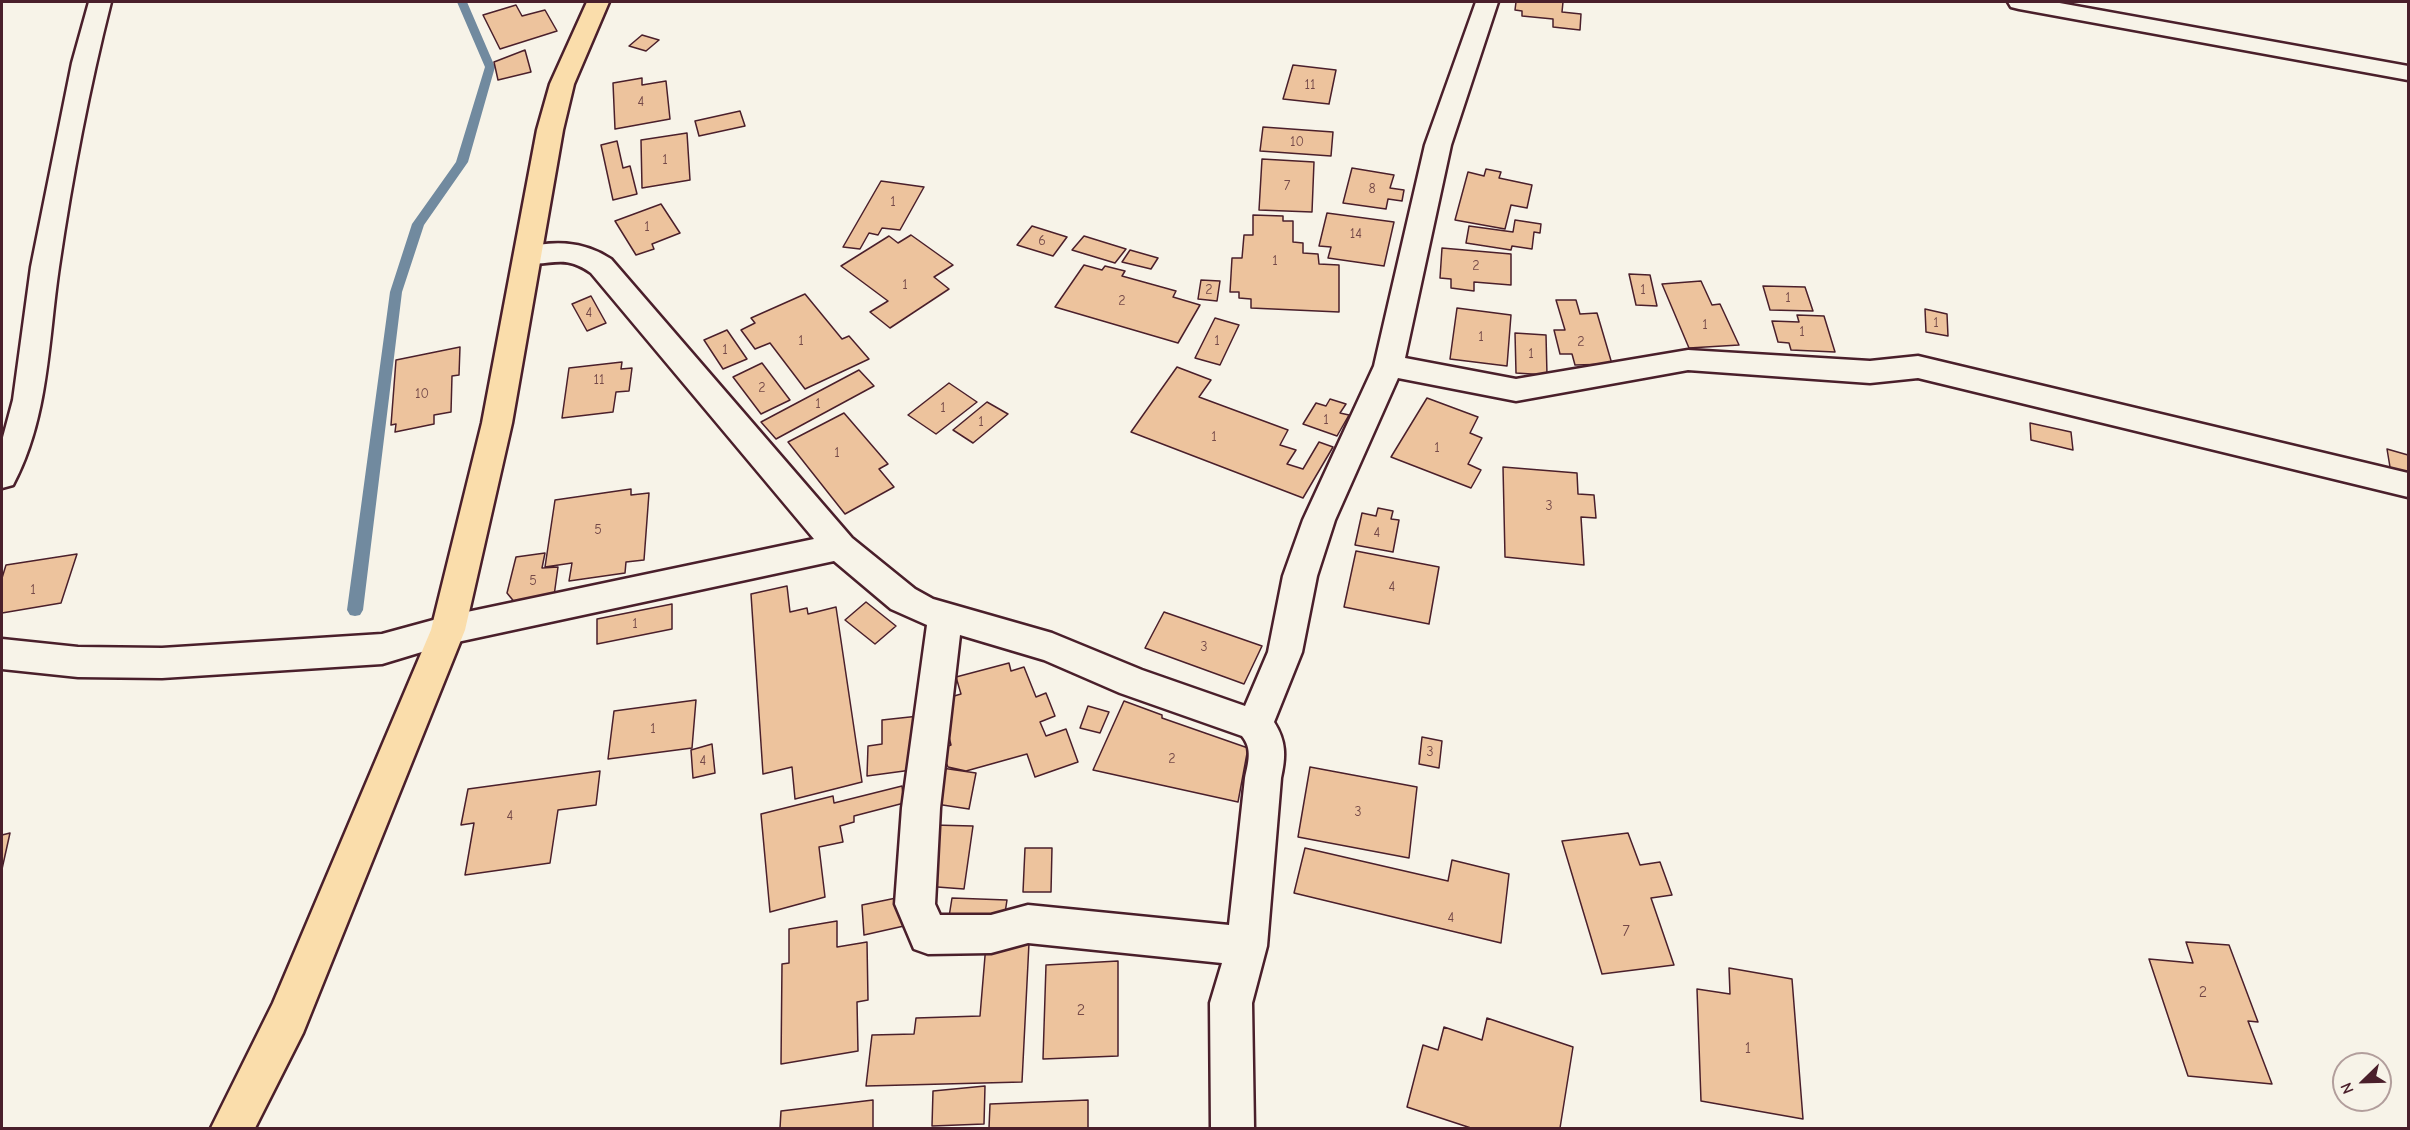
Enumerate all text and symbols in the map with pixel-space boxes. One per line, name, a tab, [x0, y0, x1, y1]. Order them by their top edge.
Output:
house number: 11	[1304, 77, 1316, 93]
house number: 4	[638, 94, 644, 110]
house number: 10	[1290, 134, 1304, 150]
house number: 1	[662, 152, 668, 168]
house number: 7	[1284, 178, 1290, 194]
house number: 8	[1368, 181, 1376, 197]
house number: 1	[890, 194, 896, 210]
house number: 1	[644, 219, 650, 235]
house number: 14	[1350, 226, 1362, 242]
house number: 6	[1038, 233, 1046, 249]
house number: 1	[1272, 253, 1278, 269]
house number: 2	[1472, 258, 1480, 274]
house number: 1	[902, 277, 908, 293]
house number: 2	[1205, 282, 1213, 298]
house number: 1	[1640, 282, 1646, 298]
house number: 1	[1785, 290, 1791, 306]
house number: 2	[1118, 293, 1126, 309]
house number: 4	[586, 305, 592, 321]
house number: 1	[1933, 315, 1939, 331]
house number: 1	[1702, 317, 1708, 333]
house number: 1	[1799, 324, 1805, 340]
house number: 1	[1478, 329, 1484, 345]
house number: 1	[798, 333, 804, 349]
house number: 1	[1214, 333, 1220, 349]
house number: 2	[1577, 334, 1585, 350]
house number: 1	[722, 342, 728, 358]
house number: 1	[1528, 346, 1534, 362]
house number: 11	[593, 372, 605, 388]
house number: 2	[758, 380, 766, 396]
house number: 10	[415, 386, 429, 402]
house number: 1	[815, 396, 821, 412]
house number: 1	[940, 400, 946, 416]
house number: 1	[1323, 412, 1329, 428]
house number: 1	[978, 414, 984, 430]
house number: 1	[1211, 429, 1217, 445]
house number: 1	[1434, 440, 1440, 456]
house number: 1	[834, 445, 840, 461]
house number: 3	[1545, 498, 1553, 514]
house number: 5	[594, 522, 602, 538]
house number: 4	[1374, 525, 1380, 541]
house number: 5	[529, 573, 537, 589]
house number: 4	[1389, 579, 1395, 595]
house number: 1	[30, 582, 36, 598]
house number: 1	[632, 616, 638, 632]
house number: 3	[1200, 639, 1208, 655]
house number: 1	[650, 721, 656, 737]
house number: 3	[1426, 744, 1434, 760]
house number: 2	[1168, 751, 1176, 767]
house number: 4	[700, 753, 706, 769]
house number: 3	[1354, 804, 1362, 820]
house number: 4	[507, 808, 513, 824]
house number: 4	[1448, 910, 1454, 926]
house number: 7	[1622, 921, 1630, 941]
house number: 2	[2199, 982, 2207, 1002]
house number: 2	[1077, 1000, 1085, 1020]
house number: 1	[1745, 1038, 1751, 1058]
north arrow	[2332, 1052, 2392, 1112]
text: N	[2337, 1080, 2358, 1097]

